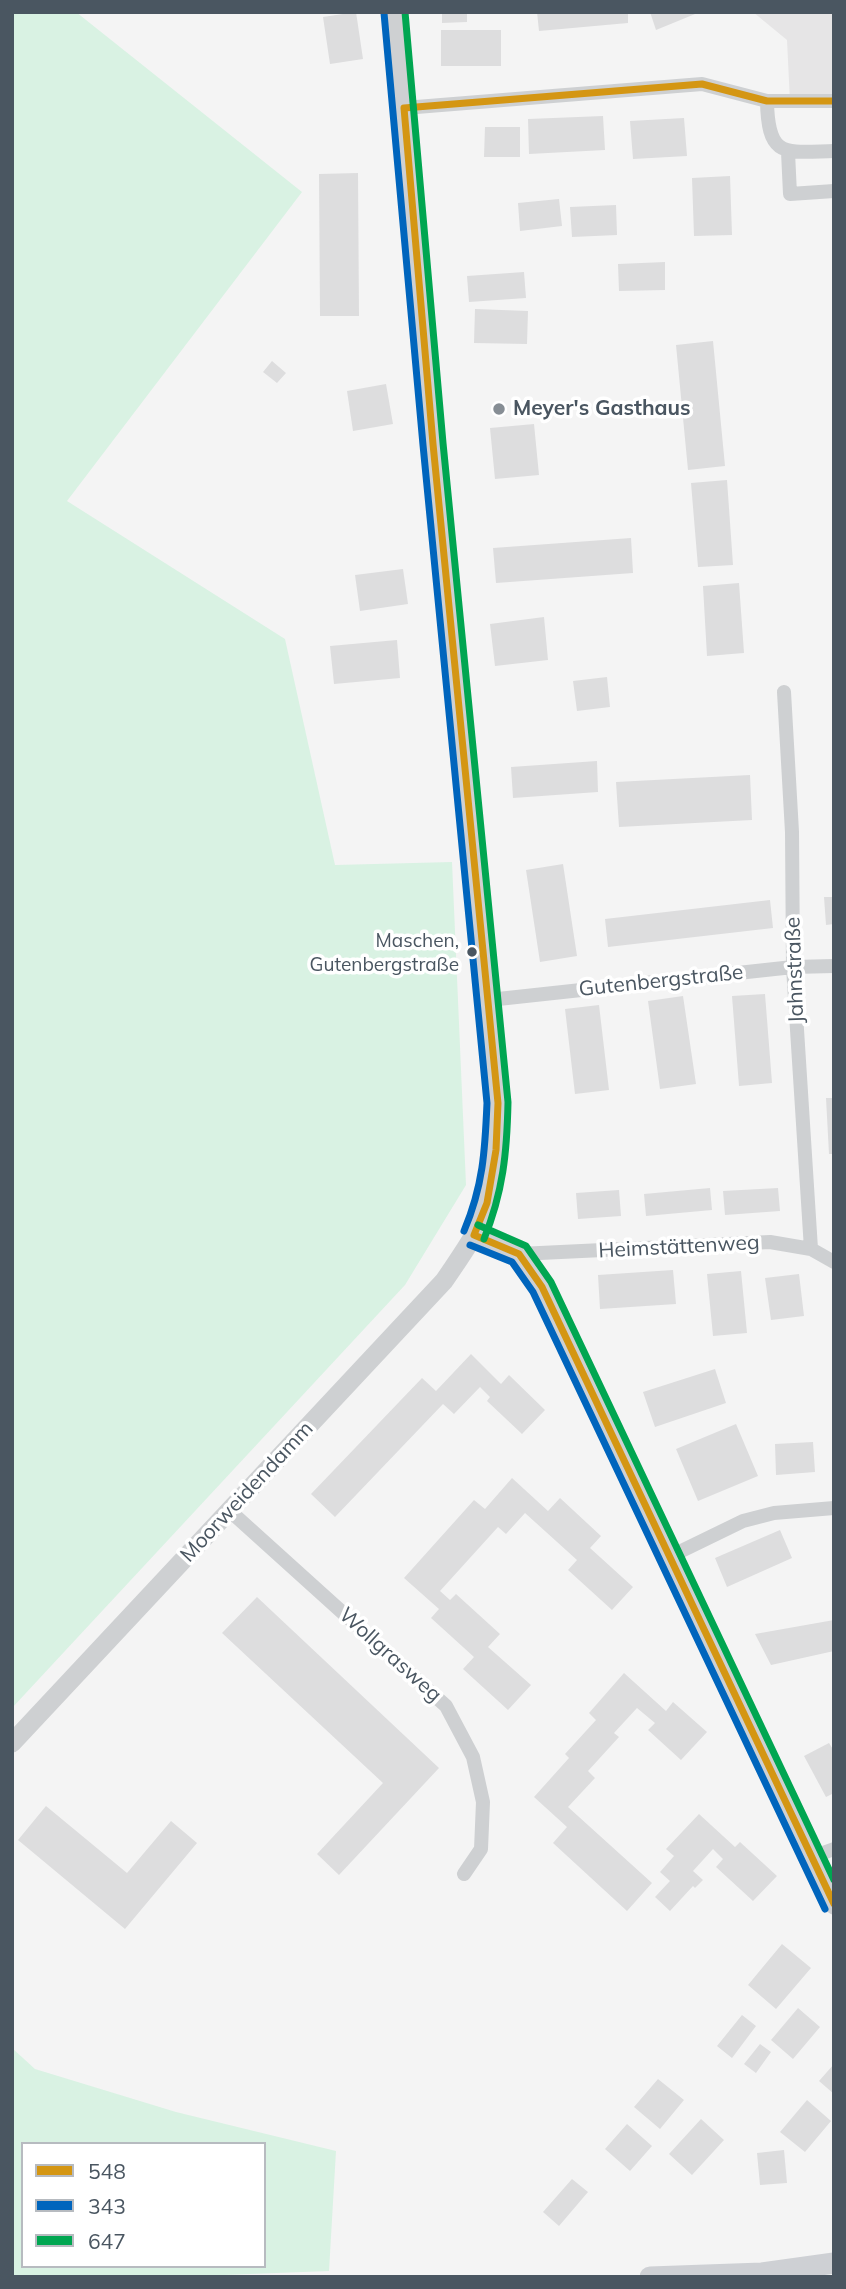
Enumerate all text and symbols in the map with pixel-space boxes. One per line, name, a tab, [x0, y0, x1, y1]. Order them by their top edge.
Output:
place label: Meyer's Gasthaus	[513, 396, 691, 422]
marker: Meyer's Gasthaus	[491, 401, 507, 417]
street label: Jahnstraße	[781, 916, 809, 1024]
place label: Maschen, Gutenbergstraße	[310, 930, 459, 974]
marker: Maschen, Gutenbergstraße	[465, 945, 479, 959]
street label: Gutenbergstraße	[578, 960, 744, 1002]
street label: Heimstättenweg	[598, 1230, 760, 1264]
street label: Moorweidendamm	[175, 1416, 319, 1568]
street label: Wollgrasweg	[334, 1602, 446, 1708]
legend	[21, 2142, 266, 2268]
text: 548	[88, 2158, 126, 2184]
text: 343	[88, 2193, 126, 2219]
text: 647	[88, 2228, 126, 2254]

